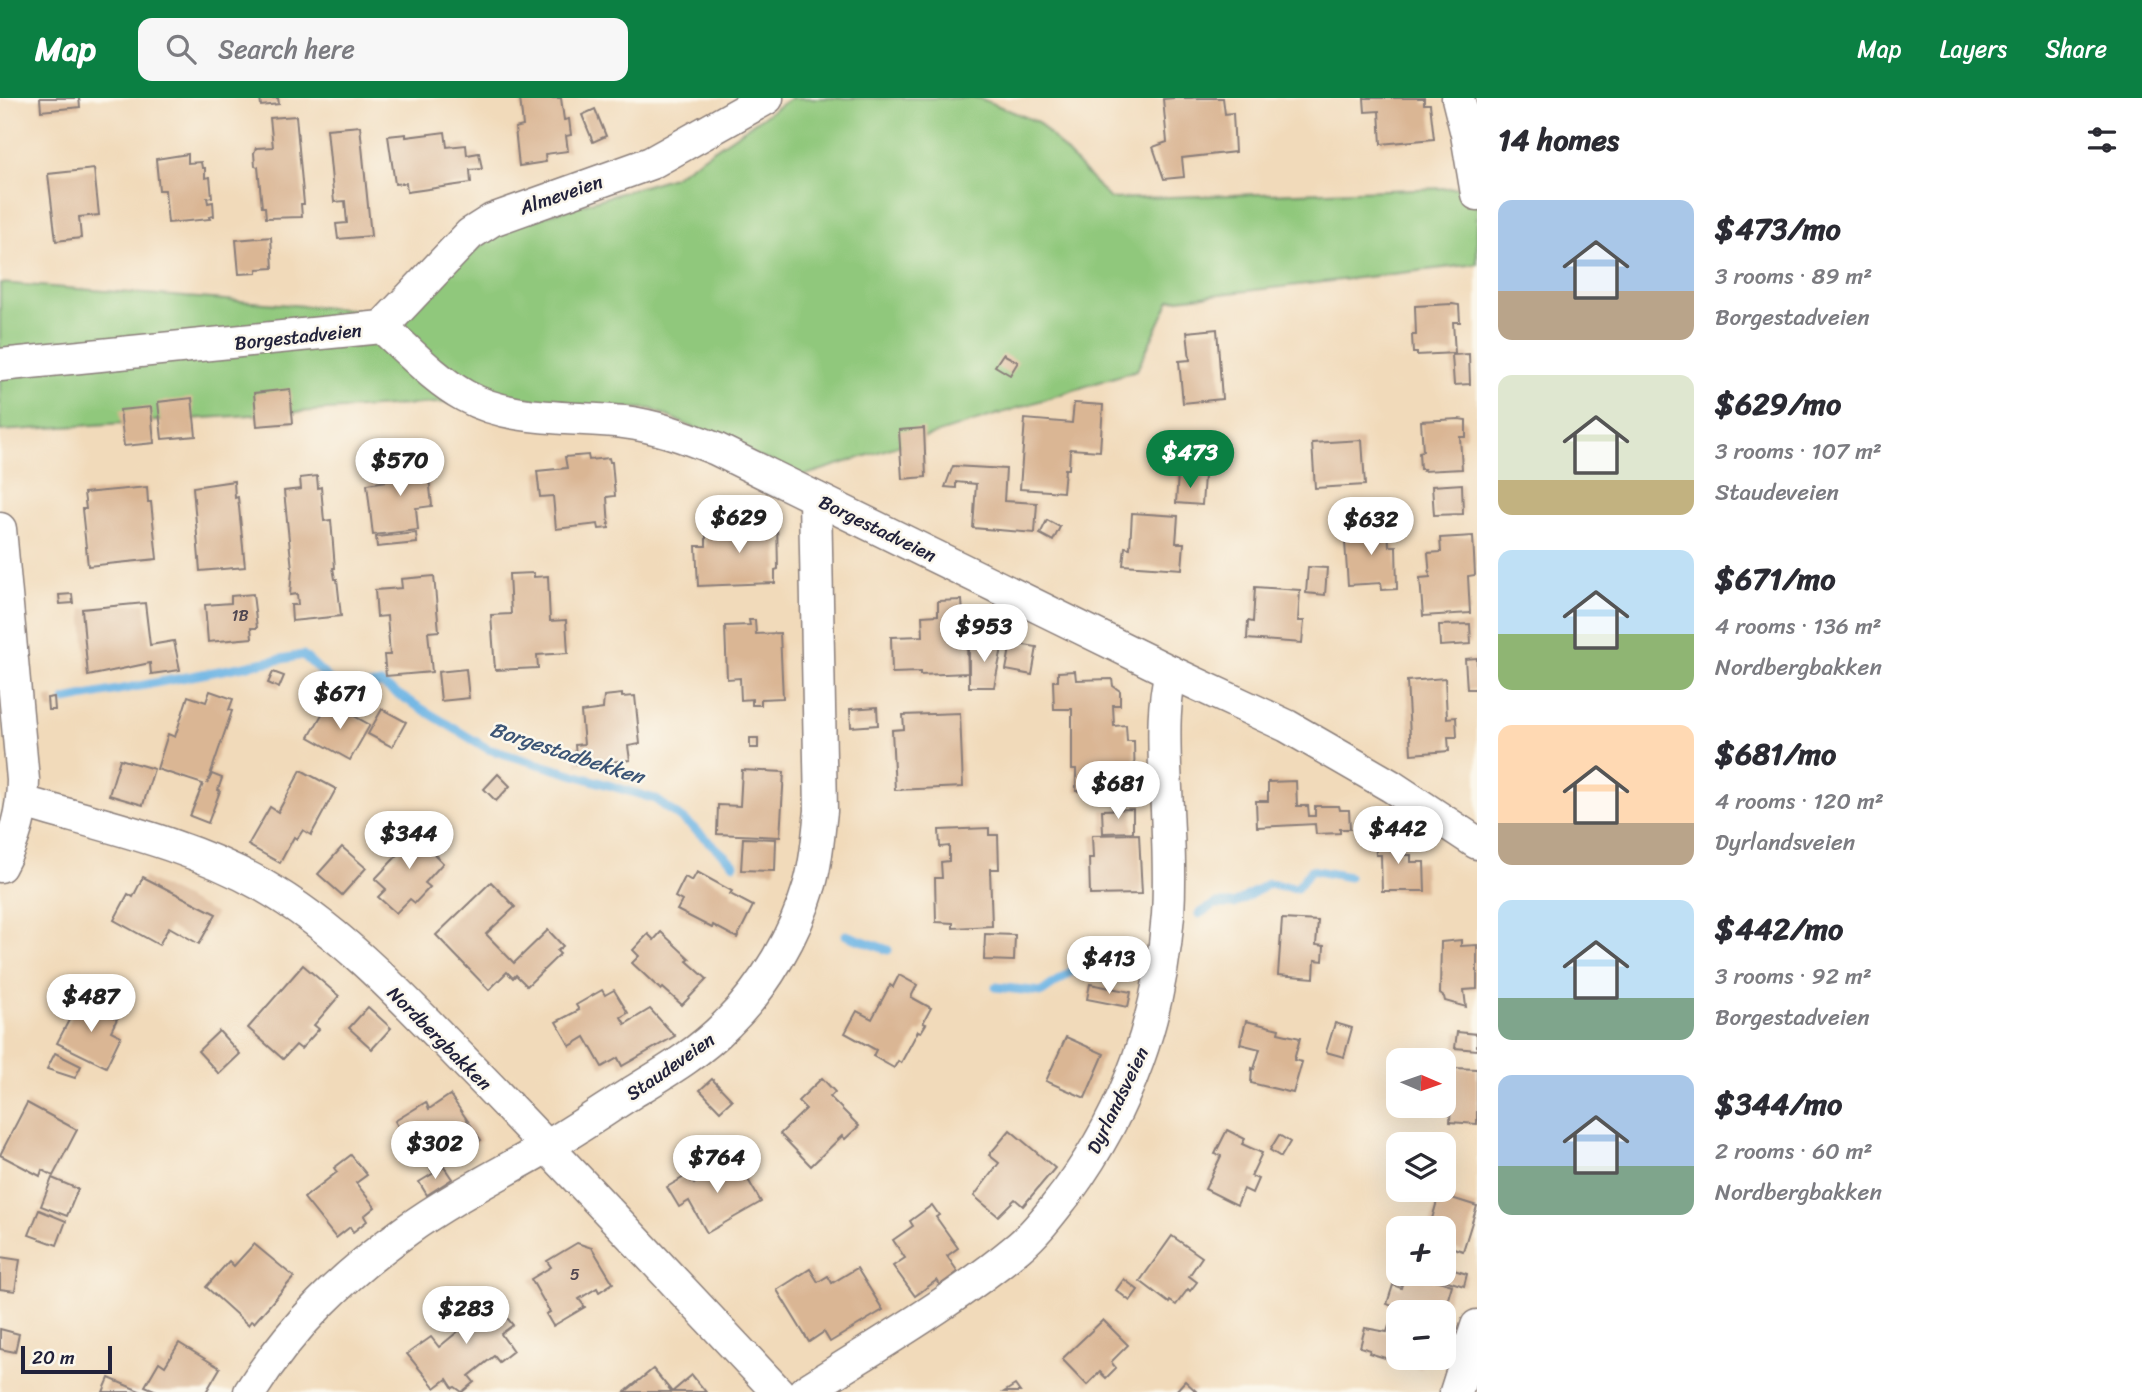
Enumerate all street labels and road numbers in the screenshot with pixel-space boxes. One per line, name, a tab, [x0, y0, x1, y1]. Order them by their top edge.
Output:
street label: Almeveien	[514, 165, 607, 224]
street label: Borgestadveien	[233, 313, 363, 360]
street label: Borgestadveien	[813, 486, 942, 571]
street label: Nordbergbakken	[379, 978, 500, 1099]
street label: Staudeveien	[619, 1024, 722, 1109]
street label: Dyrlandsveien	[1077, 1041, 1158, 1160]

